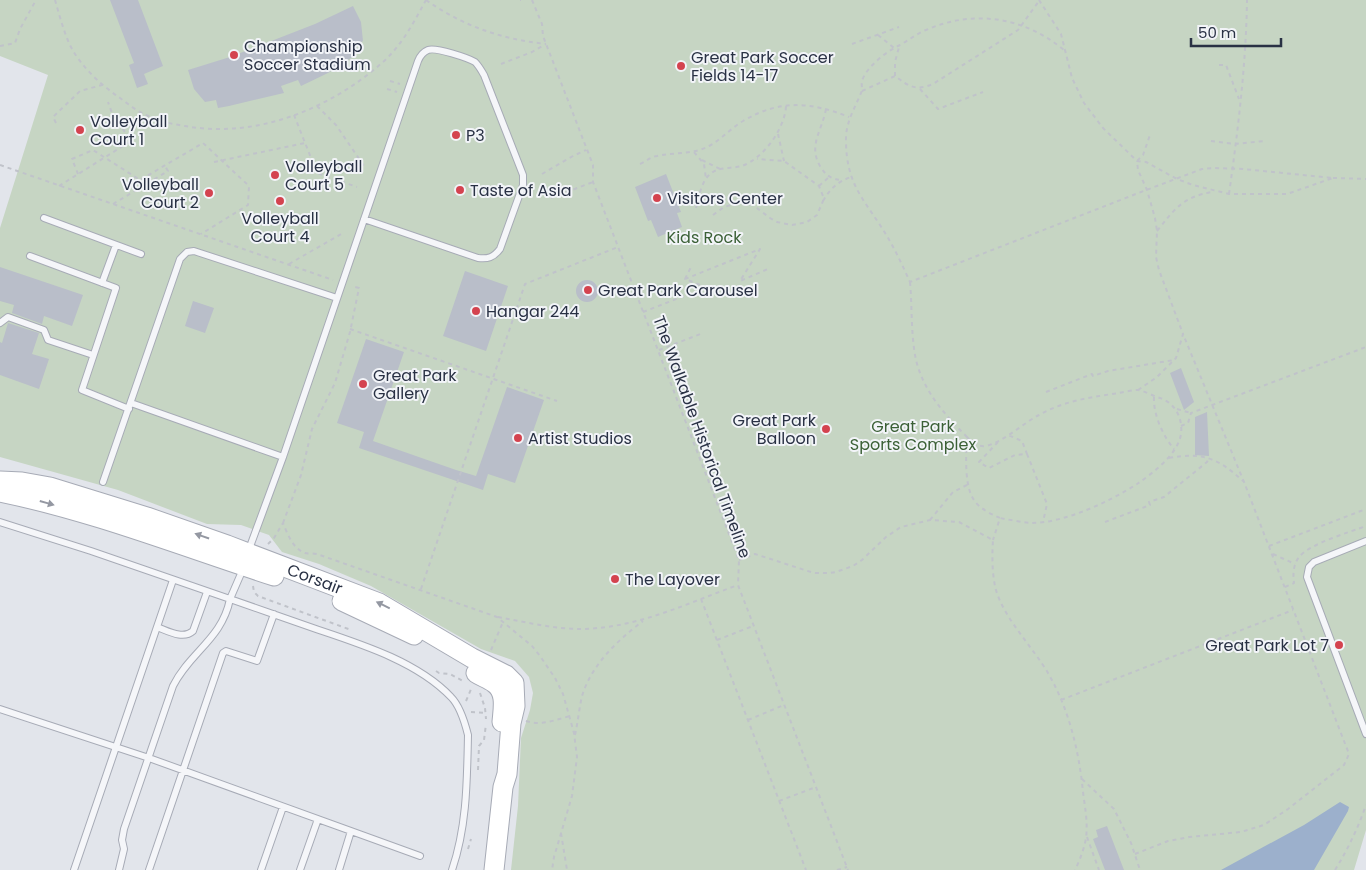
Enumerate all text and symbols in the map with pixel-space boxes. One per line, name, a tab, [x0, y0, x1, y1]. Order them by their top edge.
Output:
scale bar	[1191, 15, 1281, 47]
text: 50 m	[1198, 22, 1236, 43]
place label: Championship Soccer Stadium	[244, 35, 371, 76]
place label: Great Park Soccer Fields 14-17	[691, 46, 834, 87]
marker: Championship Soccer Stadium	[228, 49, 240, 61]
marker: Great Park Soccer Fields 14-17	[675, 60, 687, 72]
place label: Volleyball Court 1	[90, 110, 167, 151]
marker: Volleyball Court 1	[74, 124, 86, 136]
place label: P3	[466, 124, 485, 147]
marker: P3	[450, 129, 462, 141]
place label: Volleyball Court 5	[285, 155, 362, 196]
marker: Volleyball Court 5	[269, 169, 281, 181]
place label: Volleyball Court 2	[122, 173, 199, 214]
place label: Taste of Asia	[470, 179, 572, 202]
marker: Taste of Asia	[454, 184, 466, 196]
marker: Volleyball Court 2	[203, 187, 215, 199]
place label: Visitors Center	[667, 187, 783, 210]
marker: Visitors Center	[651, 192, 663, 204]
marker: Volleyball Court 4	[274, 195, 286, 207]
place label: Volleyball Court 4	[241, 207, 319, 248]
park label: Kids Rock	[667, 226, 742, 249]
place label: Great Park Carousel	[598, 279, 758, 302]
marker: Great Park Carousel	[582, 284, 594, 296]
place label: Hangar 244	[486, 300, 579, 323]
marker: Hangar 244	[470, 305, 482, 317]
street label: The Walkable Historical Timeline	[647, 313, 757, 562]
place label: Great Park Gallery	[373, 364, 457, 405]
marker: Great Park Gallery	[357, 378, 369, 390]
place label: Great Park Balloon	[732, 409, 817, 450]
park label: Great Park Sports Complex	[850, 415, 976, 456]
marker: Great Park Balloon	[820, 423, 832, 435]
place label: Artist Studios	[528, 427, 632, 450]
marker: Artist Studios	[512, 432, 524, 444]
one-way arrow	[40, 500, 55, 508]
one-way arrow	[195, 532, 210, 539]
street label: Corsair	[284, 558, 346, 600]
place label: The Layover	[625, 568, 720, 591]
marker: The Layover	[609, 573, 621, 585]
one-way arrow	[376, 601, 390, 609]
place label: Great Park Lot 7	[1205, 634, 1329, 657]
marker: Great Park Lot 7	[1333, 639, 1345, 651]

